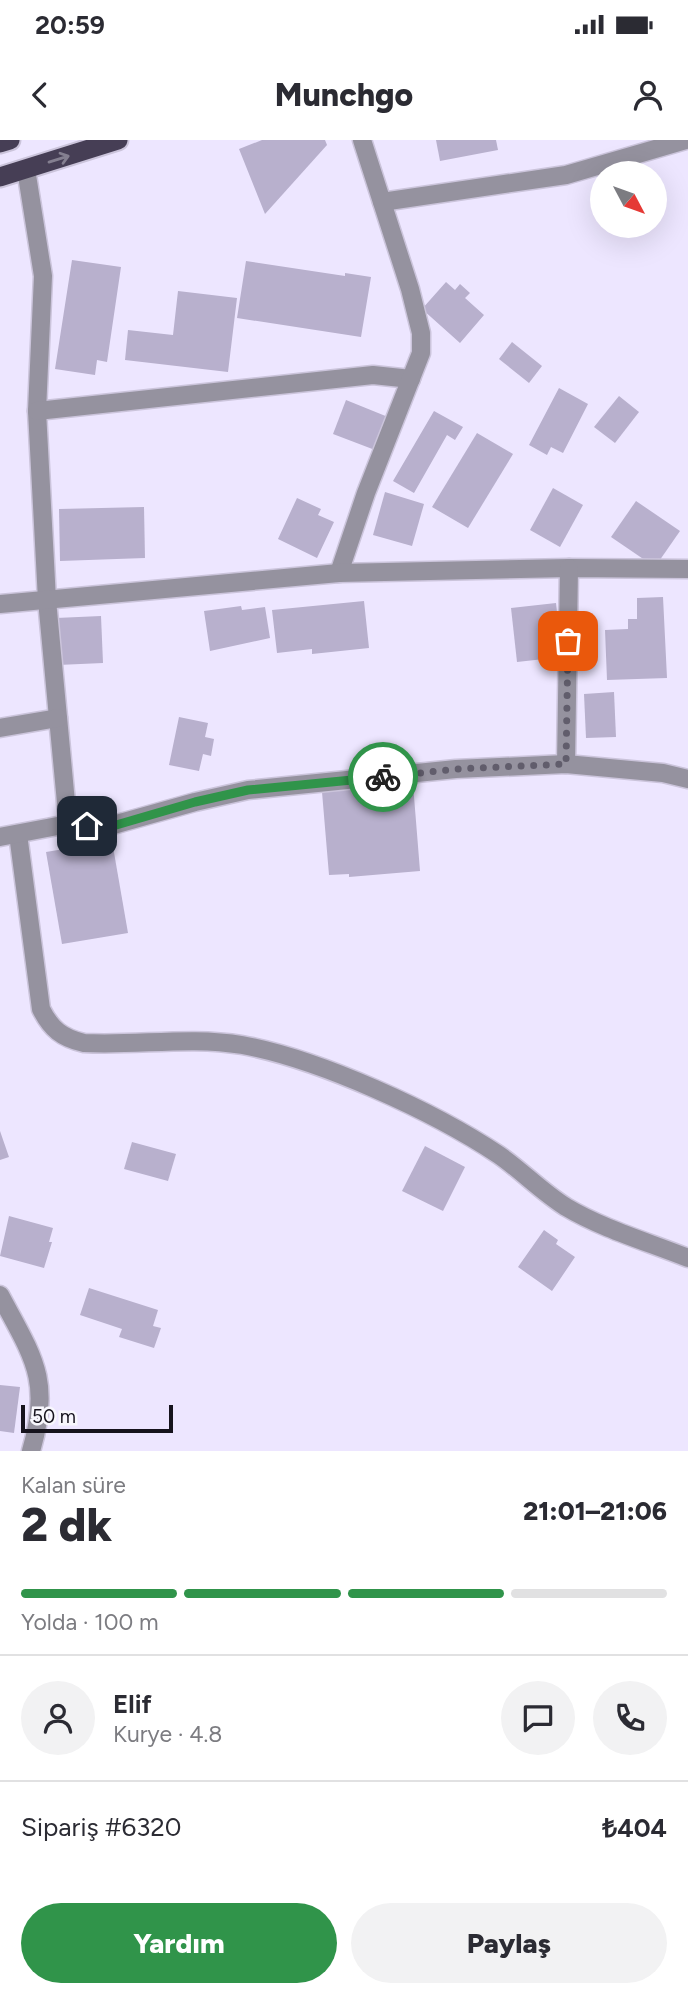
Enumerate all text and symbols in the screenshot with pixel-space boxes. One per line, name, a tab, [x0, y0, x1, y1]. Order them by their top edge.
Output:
text: 20:59	[35, 9, 105, 41]
icon: back	[21, 76, 59, 114]
text: Munchgo	[275, 76, 413, 114]
icon: person	[629, 76, 667, 114]
one-way arrow	[48, 151, 70, 164]
north arrow	[590, 161, 667, 238]
map controls	[590, 161, 667, 238]
pin	[538, 611, 598, 671]
icon: bag	[549, 622, 587, 660]
courier	[348, 742, 418, 812]
icon: bike	[364, 758, 402, 796]
pin	[57, 796, 117, 856]
icon: home	[68, 807, 106, 845]
scale bar	[21, 1402, 173, 1434]
text: 50 m	[32, 1405, 76, 1428]
text: Kalan süre	[21, 1471, 126, 1499]
text: 21:01–21:06	[523, 1495, 667, 1527]
text: 2 dk	[21, 1497, 112, 1553]
text: Yolda · 100 m	[21, 1608, 159, 1636]
button: person	[21, 1681, 95, 1755]
button: chat	[501, 1681, 575, 1755]
button: phone	[593, 1681, 667, 1755]
text: Elif	[113, 1688, 152, 1720]
text: Kurye · 4.8	[113, 1720, 222, 1748]
text: Sipariş #6320	[21, 1811, 182, 1843]
text: ₺404	[602, 1812, 667, 1844]
button: Yardım	[21, 1903, 337, 1983]
button: Paylaş	[351, 1903, 667, 1983]

